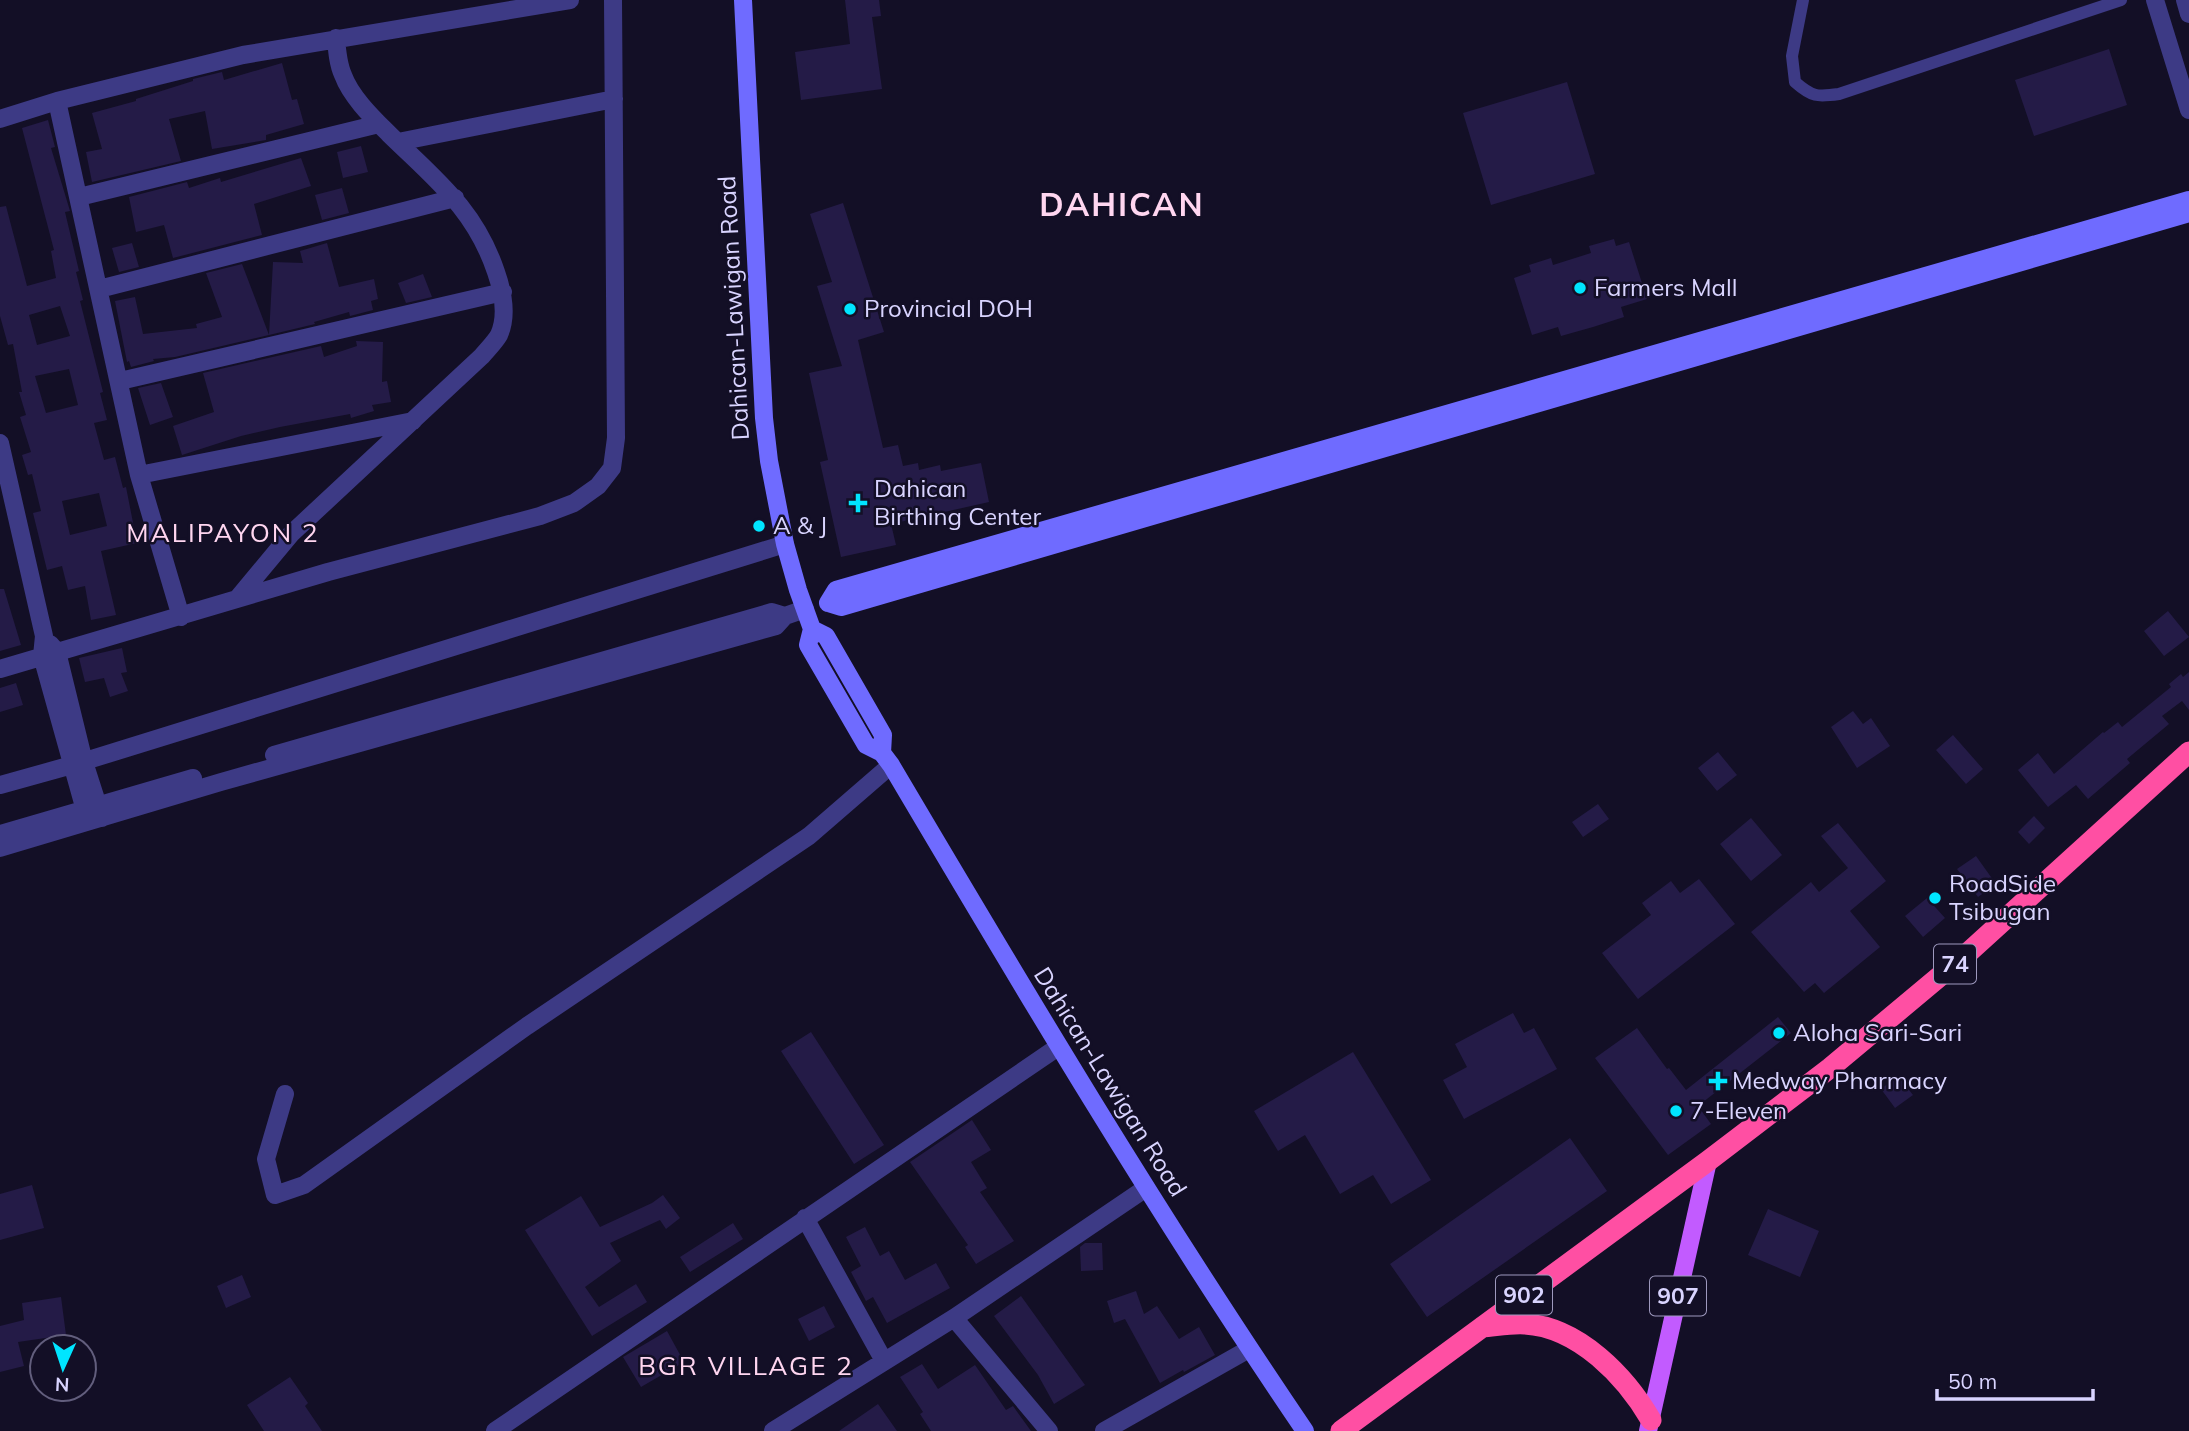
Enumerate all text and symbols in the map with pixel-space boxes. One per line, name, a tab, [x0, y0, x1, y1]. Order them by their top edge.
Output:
street label: Dahican-Lawigan Road	[711, 175, 755, 441]
district label: DAHICAN	[1039, 184, 1205, 224]
place label: Farmers Mall	[1594, 272, 1737, 302]
marker: Farmers Mall	[1572, 280, 1588, 296]
place label: Provincial DOH	[864, 293, 1033, 323]
marker: Provincial DOH	[842, 301, 858, 317]
place label: Dahican Birthing Center	[874, 473, 1041, 531]
marker: Dahican Birthing Center	[848, 493, 868, 513]
place label: A & J	[773, 510, 827, 540]
district label: MALIPAYON 2	[126, 516, 320, 549]
marker: A & J	[751, 518, 767, 534]
place label: RoadSide Tsibugan	[1949, 868, 2056, 926]
marker: RoadSide Tsibugan	[1927, 890, 1943, 906]
road number: 74	[1934, 945, 1976, 984]
street label: Dahican-Lawigan Road	[1028, 961, 1194, 1202]
place label: Aloha Sari-Sari	[1793, 1017, 1962, 1047]
marker: Aloha Sari-Sari	[1771, 1025, 1787, 1041]
place label: Medway Pharmacy	[1732, 1065, 1947, 1095]
marker: Medway Pharmacy	[1710, 1073, 1726, 1089]
place label: 7-Eleven	[1690, 1095, 1787, 1125]
marker: 7-Eleven	[1668, 1103, 1684, 1119]
road number: 902	[1496, 1276, 1552, 1314]
road number: 907	[1650, 1276, 1706, 1316]
north arrow	[28, 1333, 98, 1403]
district label: BGR VILLAGE 2	[638, 1349, 854, 1382]
scale bar	[1937, 1358, 2093, 1402]
text: 50 m	[1948, 1368, 1997, 1394]
text: N	[54, 1373, 70, 1397]

